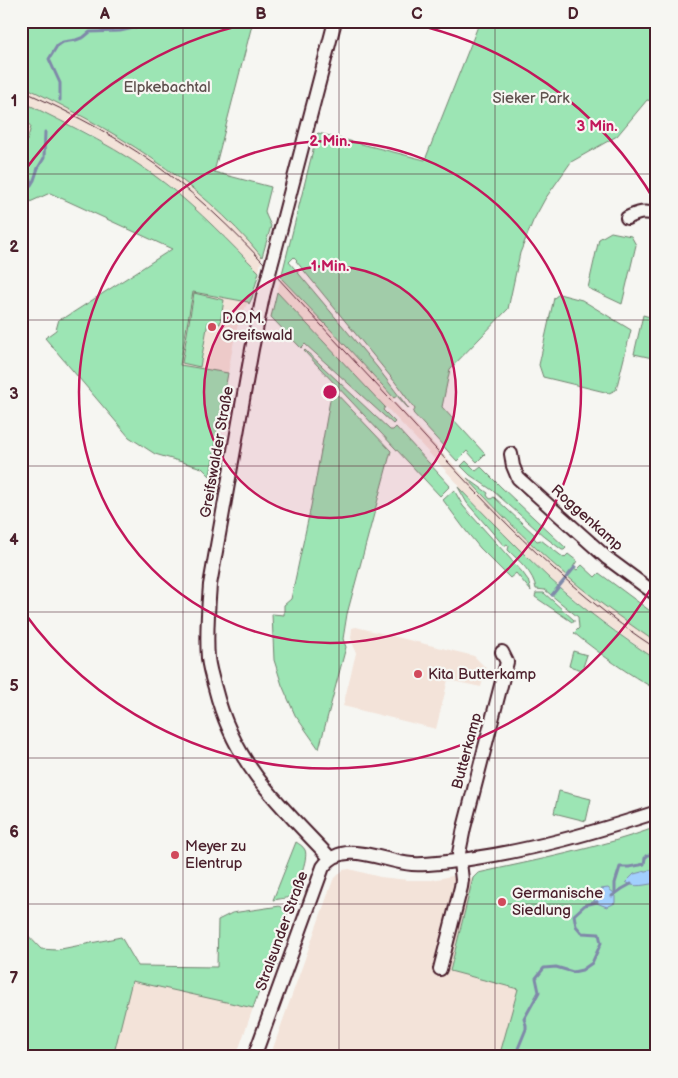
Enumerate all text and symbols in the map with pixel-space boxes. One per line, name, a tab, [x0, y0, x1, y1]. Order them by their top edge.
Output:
text: A	[99, 5, 110, 24]
text: B	[255, 5, 267, 24]
text: C	[411, 5, 423, 24]
text: D	[567, 5, 579, 24]
park label: Elpkebachtal	[123, 78, 211, 97]
park label: Sieker Park	[492, 89, 570, 108]
text: 1	[11, 92, 17, 111]
text: 3 Min.	[576, 117, 618, 136]
text: 2 Min.	[309, 132, 351, 151]
text: 2	[9, 238, 19, 257]
text: 1 Min.	[311, 257, 349, 276]
place label: D.O.M. Greifswald	[222, 309, 293, 345]
marker: D.O.M. Greifswald	[206, 321, 218, 333]
centre of rings	[321, 383, 339, 401]
text: 3	[9, 385, 19, 404]
street label: Greifswalder Straße	[196, 385, 238, 519]
street label: Roggenkamp	[547, 481, 627, 556]
text: 4	[9, 531, 19, 550]
place label: Kita Butterkamp	[428, 665, 537, 684]
marker: Kita Butterkamp	[412, 668, 424, 680]
text: 5	[9, 677, 19, 696]
street label: Butterkamp	[448, 710, 486, 791]
text: 6	[9, 823, 19, 842]
place label: Meyer zu Elentrup	[185, 837, 246, 873]
marker: Meyer zu Elentrup	[169, 849, 181, 861]
street label: Stralsunder Straße	[252, 868, 313, 993]
place label: Germanische Siedlung	[512, 884, 603, 920]
marker: Germanische Siedlung	[496, 896, 508, 908]
text: 7	[10, 969, 19, 988]

